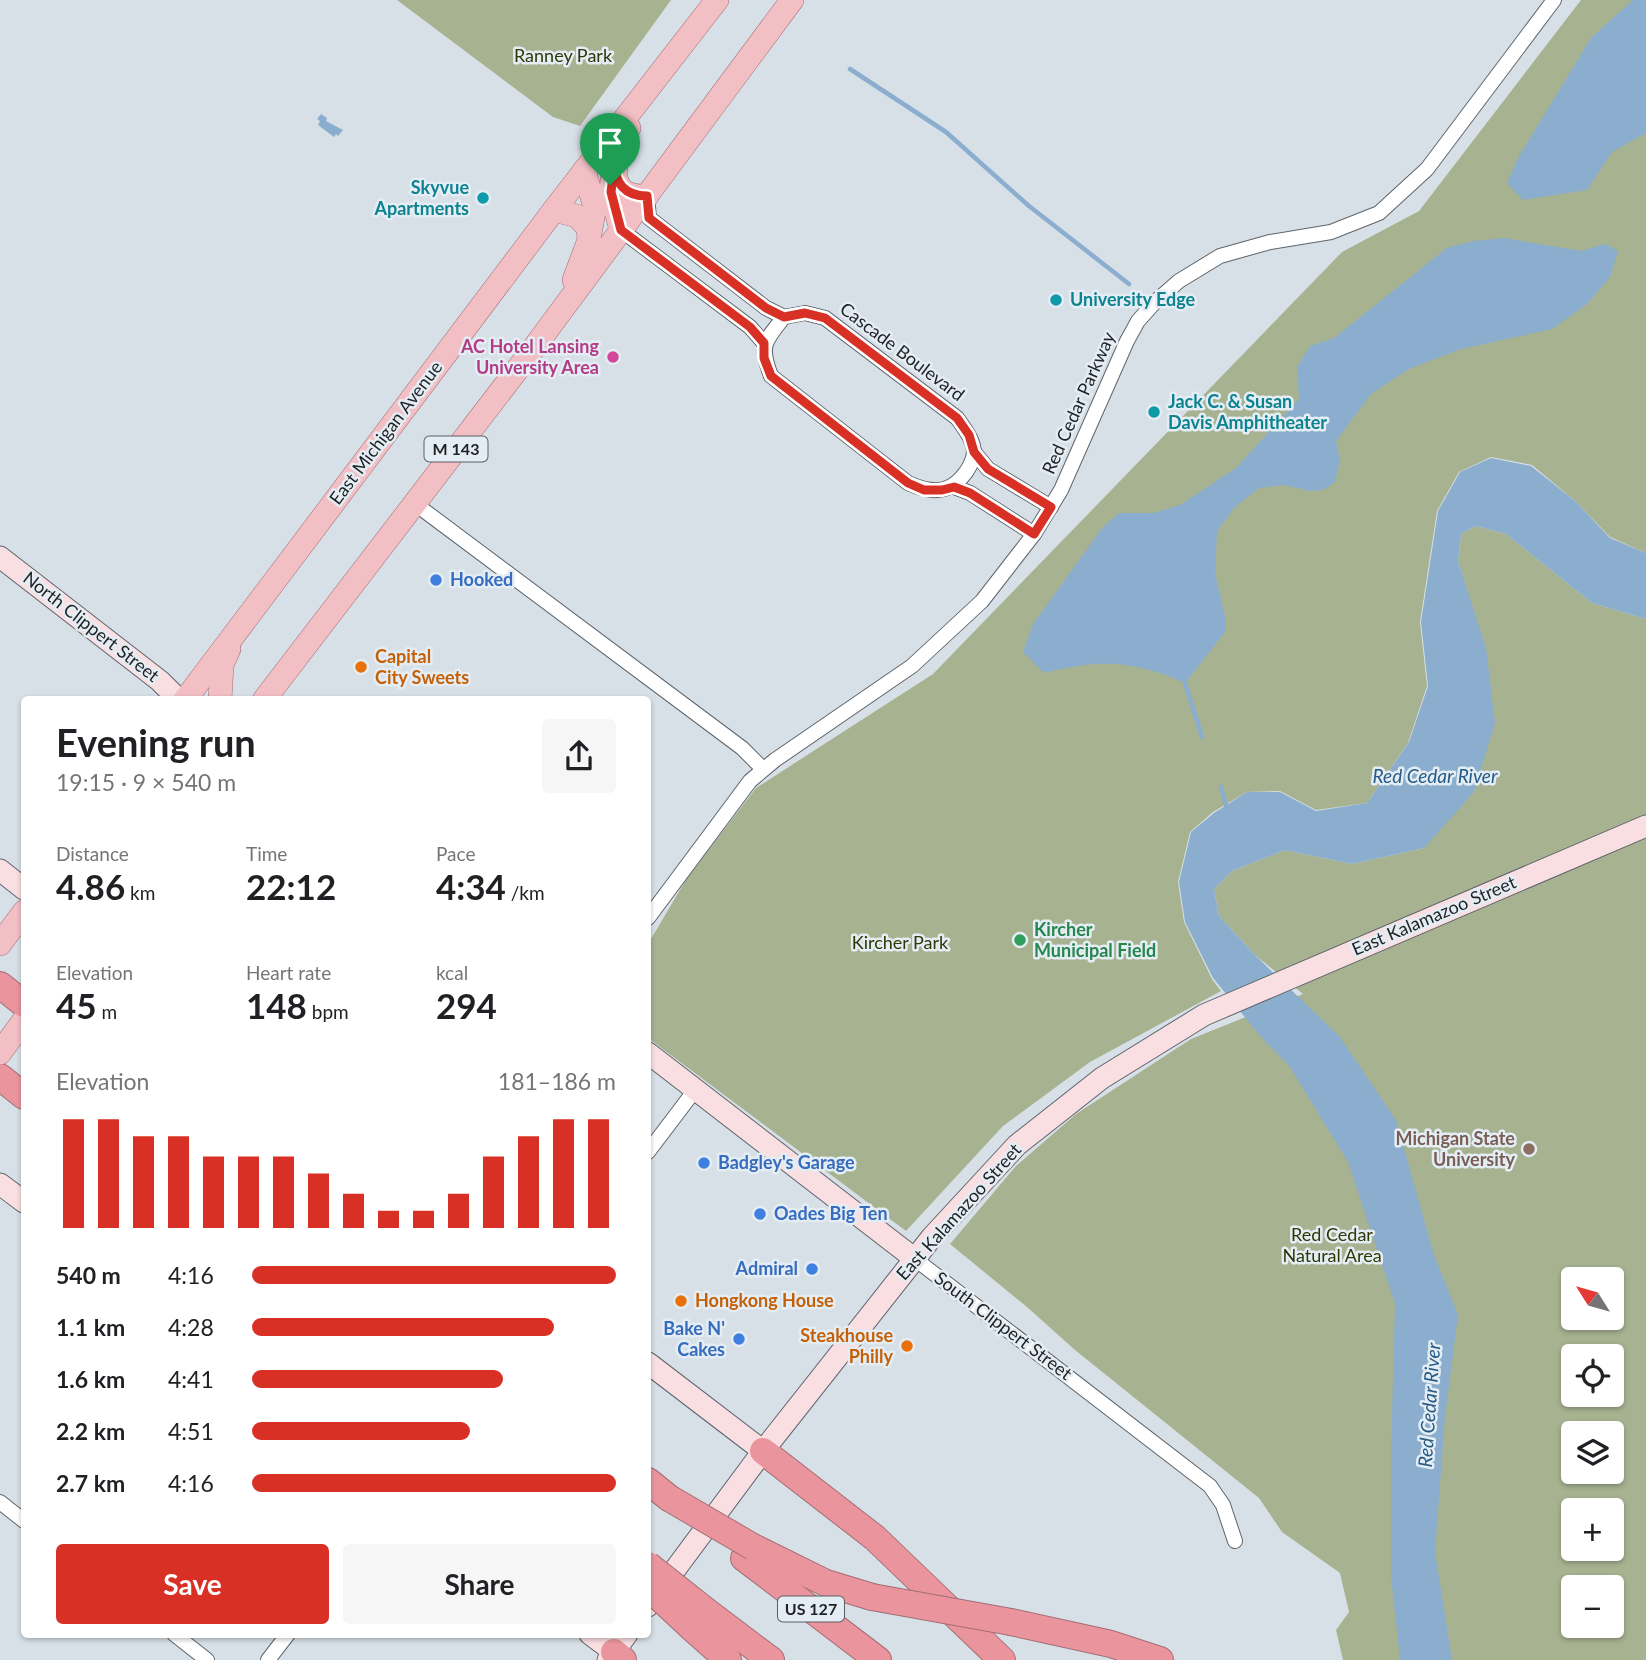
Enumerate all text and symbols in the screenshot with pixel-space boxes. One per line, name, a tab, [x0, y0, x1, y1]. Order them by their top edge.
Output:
park label: Ranney Park	[514, 44, 613, 66]
pin	[580, 113, 640, 185]
icon: arrive	[591, 124, 629, 162]
place label: Skyvue Apartments	[373, 176, 469, 219]
marker: Skyvue Apartments	[475, 190, 491, 206]
place label: University Edge	[1070, 288, 1195, 310]
marker: University Edge	[1048, 292, 1064, 308]
street label: Cascade Boulevard	[836, 297, 969, 405]
street label: Red Cedar Parkway	[1037, 327, 1120, 477]
place label: AC Hotel Lansing University Area	[460, 335, 599, 378]
marker: AC Hotel Lansing University Area	[605, 349, 621, 365]
street label: East Michigan Avenue	[324, 356, 446, 508]
place label: Jack C. & Susan Davis Amphitheater	[1168, 390, 1327, 433]
marker: Jack C. & Susan Davis Amphitheater	[1146, 404, 1162, 420]
road number: M 143	[424, 436, 488, 462]
street label: North Clippert Street	[19, 566, 164, 687]
place label: Hooked	[450, 568, 513, 590]
marker: Hooked	[428, 572, 444, 588]
place label: Capital City Sweets	[375, 645, 469, 688]
marker: Capital City Sweets	[353, 659, 369, 675]
text: Evening run	[56, 719, 256, 765]
button: share	[542, 719, 616, 793]
water label: Red Cedar River	[1373, 764, 1498, 787]
text: 19:15 · 9 × 540 m	[56, 768, 236, 796]
text: Distance	[56, 842, 129, 865]
text: Time	[246, 842, 287, 865]
text: Pace	[436, 842, 475, 865]
text: 4.86	[56, 865, 125, 907]
text: 22:12	[246, 865, 336, 907]
text: 4:34	[436, 865, 506, 907]
street label: East Kalamazoo Street	[1348, 870, 1520, 960]
text: km	[125, 881, 155, 904]
text: /km	[506, 881, 545, 904]
place label: Kircher Municipal Field	[1034, 918, 1156, 961]
park label: Kircher Park	[852, 931, 949, 953]
marker: Kircher Municipal Field	[1012, 932, 1028, 948]
text: Elevation	[56, 961, 133, 984]
text: Heart rate	[246, 961, 331, 984]
text: kcal	[436, 961, 468, 984]
text: 45	[56, 984, 97, 1026]
text: 148	[246, 984, 307, 1026]
text: 294	[436, 984, 497, 1026]
text: m	[97, 1000, 117, 1023]
text: bpm	[307, 1000, 349, 1023]
text: Elevation	[56, 1067, 149, 1095]
text: 181–186 m	[498, 1067, 616, 1095]
place label: Michigan State University	[1396, 1127, 1516, 1170]
street label: East Kalamazoo Street	[891, 1138, 1026, 1284]
marker: Michigan State University	[1521, 1141, 1537, 1157]
place label: Badgley's Garage	[718, 1151, 855, 1173]
marker: Badgley's Garage	[696, 1155, 712, 1171]
place label: Oades Big Ten	[774, 1202, 888, 1224]
marker: Oades Big Ten	[752, 1206, 768, 1222]
park label: Red Cedar Natural Area	[1282, 1223, 1382, 1266]
place label: Admiral	[735, 1257, 798, 1279]
text: 540 m	[56, 1261, 121, 1289]
text: 4:16	[168, 1261, 214, 1289]
marker: Admiral	[804, 1261, 820, 1277]
street label: South Clippert Street	[931, 1266, 1077, 1384]
north arrow	[1561, 1267, 1624, 1330]
map controls	[1561, 1267, 1624, 1638]
place label: Hongkong House	[695, 1289, 834, 1311]
marker: Hongkong House	[673, 1293, 689, 1309]
text: 1.1 km	[56, 1313, 125, 1341]
text: 4:28	[168, 1313, 214, 1341]
place label: Bake N' Cakes	[663, 1317, 725, 1360]
place label: Steakhouse Philly	[800, 1324, 894, 1367]
marker: Bake N' Cakes	[731, 1331, 747, 1347]
marker: Steakhouse Philly	[899, 1338, 915, 1354]
water label: Red Cedar River	[1413, 1341, 1444, 1468]
button: locate	[1561, 1344, 1624, 1407]
text: 1.6 km	[56, 1365, 125, 1393]
text: 4:41	[168, 1365, 214, 1393]
text: 2.2 km	[56, 1417, 125, 1445]
text: 4:51	[168, 1417, 214, 1445]
button: layers	[1561, 1421, 1624, 1484]
text: 2.7 km	[56, 1469, 125, 1497]
text: 4:16	[168, 1469, 214, 1497]
button: +	[1561, 1498, 1624, 1561]
button: Save	[56, 1544, 329, 1624]
button: Share	[343, 1544, 616, 1624]
button: −	[1561, 1575, 1624, 1638]
road number: US 127	[778, 1596, 844, 1622]

